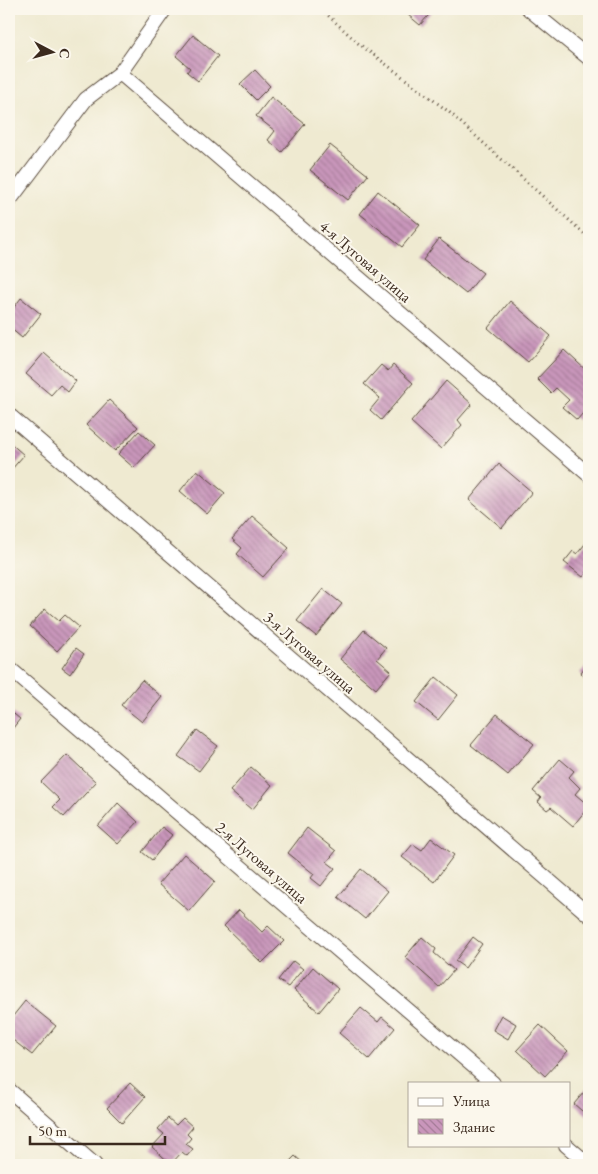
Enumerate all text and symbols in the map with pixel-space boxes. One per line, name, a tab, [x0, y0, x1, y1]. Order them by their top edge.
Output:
north arrow	[28, 28, 78, 78]
text: С	[55, 47, 74, 59]
street label: 4-я Луговая улица	[315, 216, 417, 308]
street label: 3-я Луговая улица	[259, 607, 361, 699]
street label: 2-я Луговая улица	[211, 817, 313, 909]
legend	[408, 1082, 570, 1146]
text: Улица	[452, 1091, 490, 1110]
scale bar	[30, 1114, 165, 1146]
text: Здание	[453, 1117, 495, 1136]
text: 50 m	[38, 1121, 67, 1140]

